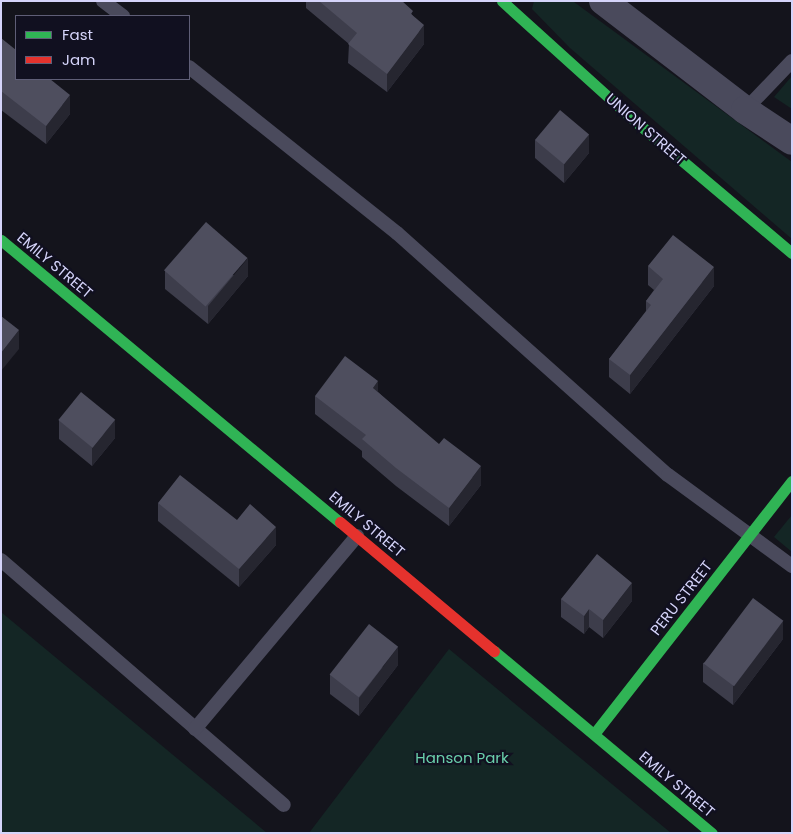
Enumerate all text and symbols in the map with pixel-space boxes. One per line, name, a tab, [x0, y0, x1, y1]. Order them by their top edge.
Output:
legend	[15, 15, 190, 80]
text: Fast	[62, 24, 93, 45]
text: Jam	[62, 49, 96, 70]
street label: UNION STREET	[602, 89, 690, 169]
street label: EMILY STREET	[14, 228, 96, 302]
street label: EMILY STREET	[326, 487, 408, 561]
street label: PERU STREET	[646, 557, 716, 639]
street label: EMILY STREET	[636, 747, 718, 821]
park label: Hanson Park	[415, 749, 509, 767]

